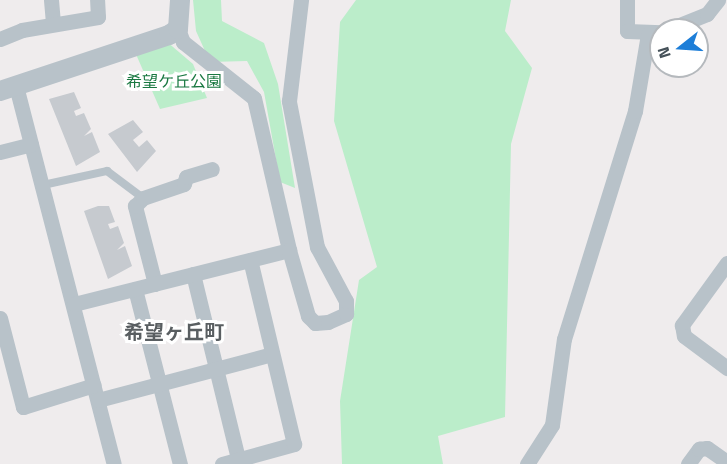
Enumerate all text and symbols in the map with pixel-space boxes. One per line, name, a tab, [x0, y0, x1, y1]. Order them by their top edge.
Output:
north arrow	[649, 18, 709, 78]
text: N	[651, 44, 677, 61]
park label: 希望ケ丘公園	[126, 71, 222, 91]
district label: 希望ヶ丘町	[124, 319, 224, 343]

